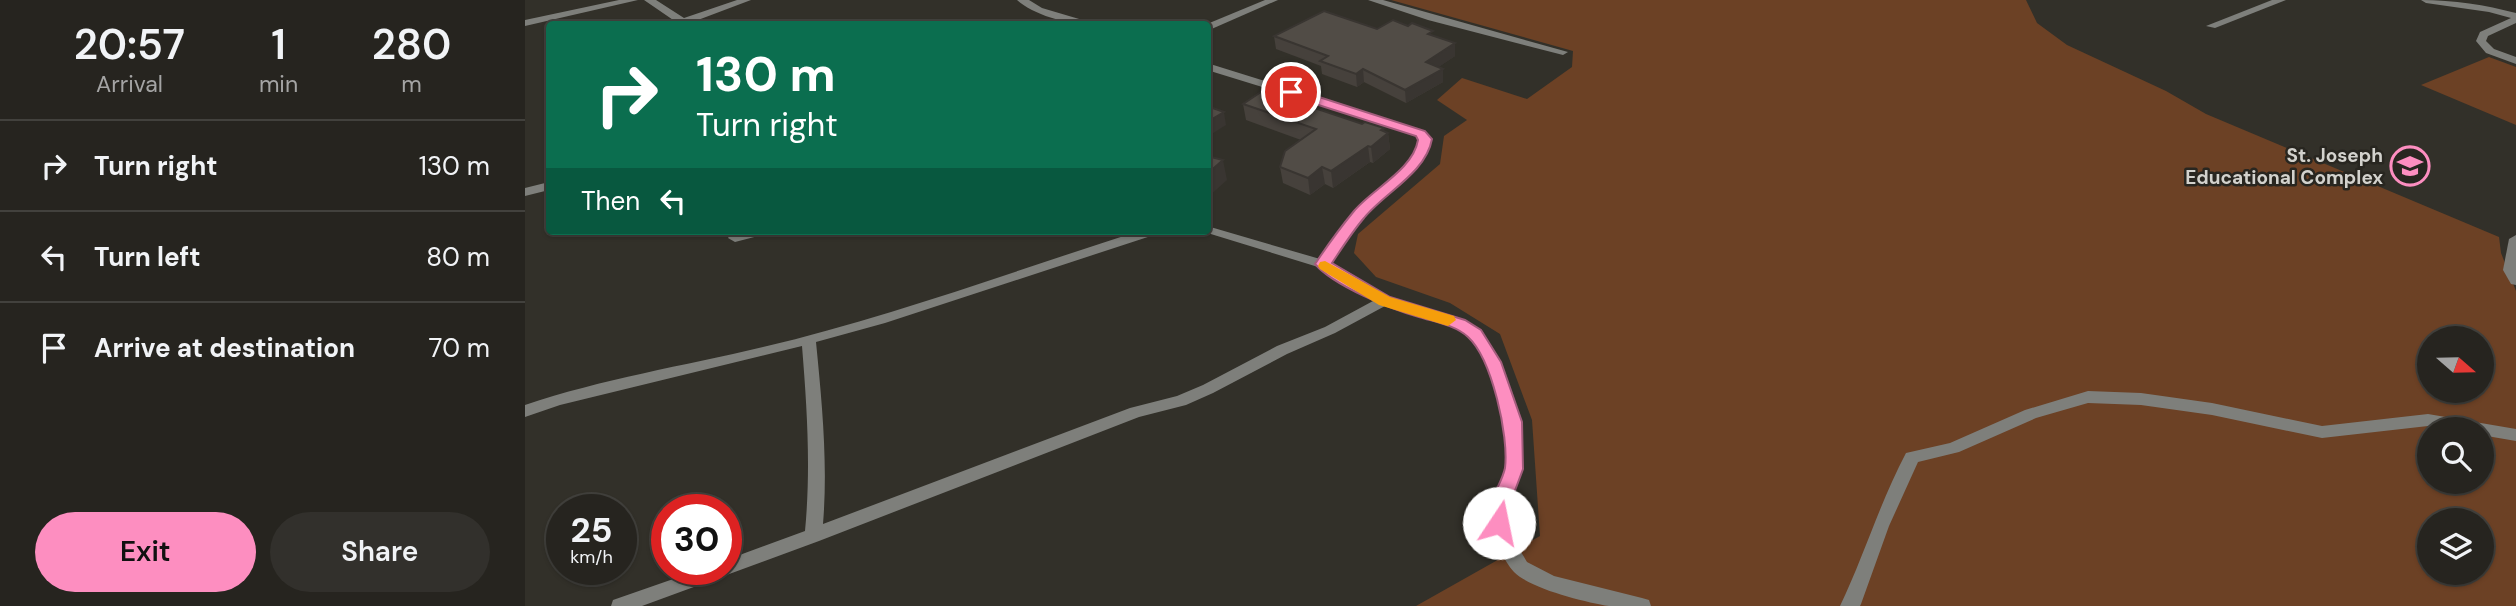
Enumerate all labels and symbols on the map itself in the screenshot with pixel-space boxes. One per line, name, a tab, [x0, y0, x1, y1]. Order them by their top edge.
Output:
pin	[1261, 62, 1321, 122]
place label: St. Joseph Educational Complex	[2185, 143, 2383, 190]
school or university icon: St. Joseph Educational Complex	[2389, 145, 2431, 187]
north arrow	[2417, 326, 2494, 402]
position arrow	[1462, 486, 1536, 560]
speed limit sign: 30	[651, 494, 742, 585]

